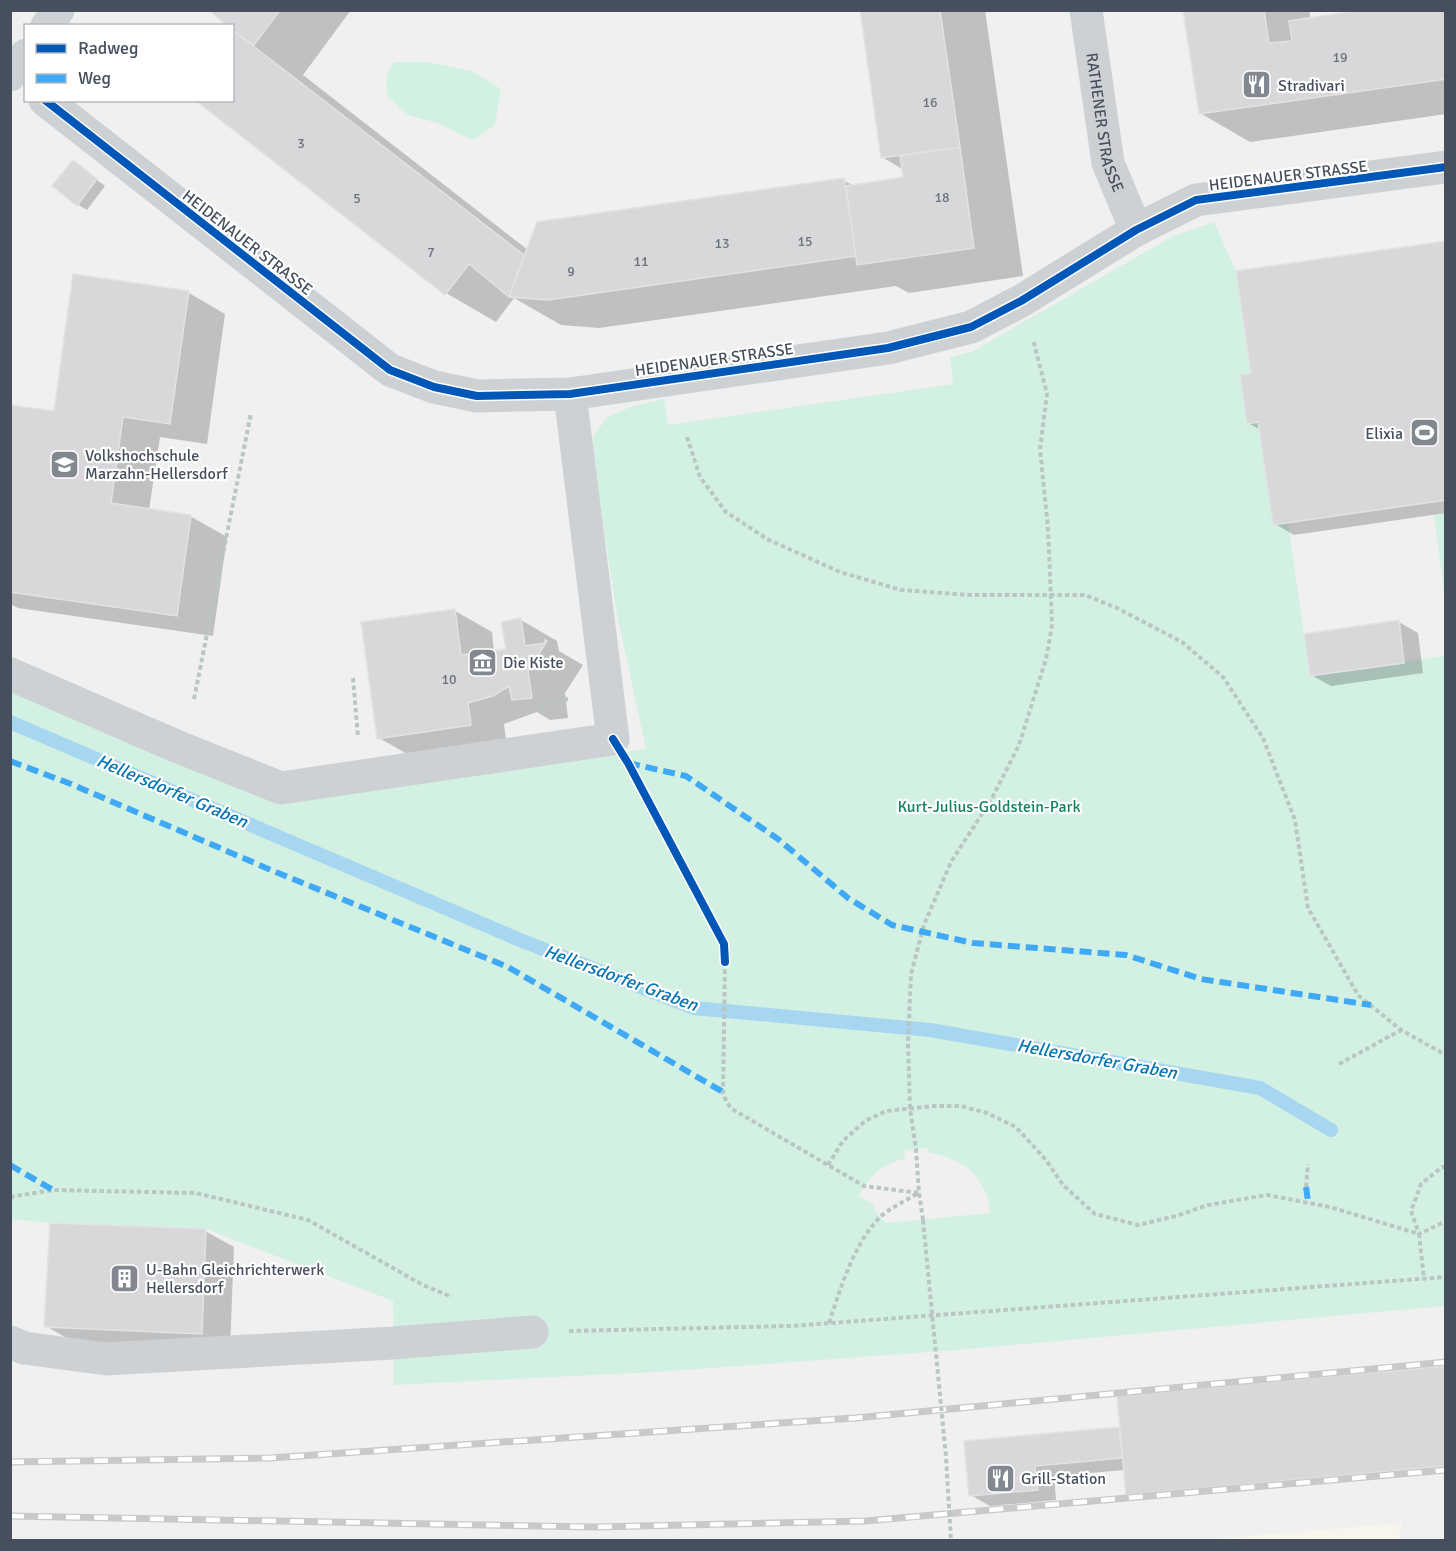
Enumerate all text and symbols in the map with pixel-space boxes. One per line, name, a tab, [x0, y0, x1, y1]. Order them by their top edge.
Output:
legend	[24, 24, 234, 102]
text: Radweg	[78, 37, 139, 59]
house number: 19	[1332, 49, 1348, 66]
street label: RATHENER STRASSE	[1081, 51, 1128, 195]
text: Weg	[78, 67, 111, 89]
restaurant icon: Stradivari	[1241, 69, 1273, 101]
place label: Stradivari	[1278, 76, 1345, 96]
house number: 16	[922, 94, 938, 111]
house number: 3	[297, 135, 305, 152]
street label: HEIDENAUER STRASSE	[1208, 156, 1369, 196]
street label: HEIDENAUER STRASSE	[178, 186, 316, 300]
house number: 18	[934, 189, 950, 206]
house number: 5	[353, 190, 361, 207]
house number: 15	[797, 233, 813, 250]
house number: 13	[714, 235, 730, 252]
house number: 7	[427, 244, 435, 261]
house number: 11	[633, 253, 649, 270]
house number: 9	[567, 263, 575, 280]
street label: HEIDENAUER STRASSE	[634, 339, 795, 381]
sports icon: Elixia	[1408, 417, 1440, 449]
place label: Elixia	[1365, 424, 1403, 444]
place label: Volkshochschule Marzahn-Hellersdorf	[85, 446, 228, 484]
school or university icon: Volkshochschule Marzahn-Hellersdorf	[48, 448, 80, 480]
museum icon: Die Kiste	[466, 646, 498, 678]
place label: Die Kiste	[503, 653, 564, 673]
house number: 10	[441, 671, 457, 688]
water label: Hellersdorfer Graben	[93, 749, 252, 833]
park label: Kurt-Julius-Goldstein-Park	[898, 797, 1080, 817]
water label: Hellersdorfer Graben	[541, 940, 702, 1016]
water label: Hellersdorfer Graben	[1015, 1034, 1180, 1084]
place label: U-Bahn Gleichrichterwerk Hellersdorf	[146, 1260, 324, 1298]
building icon: U-Bahn Gleichrichterwerk Hellersdorf	[109, 1262, 141, 1294]
restaurant icon: Grill-Station	[984, 1462, 1016, 1494]
place label: Grill-Station	[1021, 1469, 1106, 1489]

